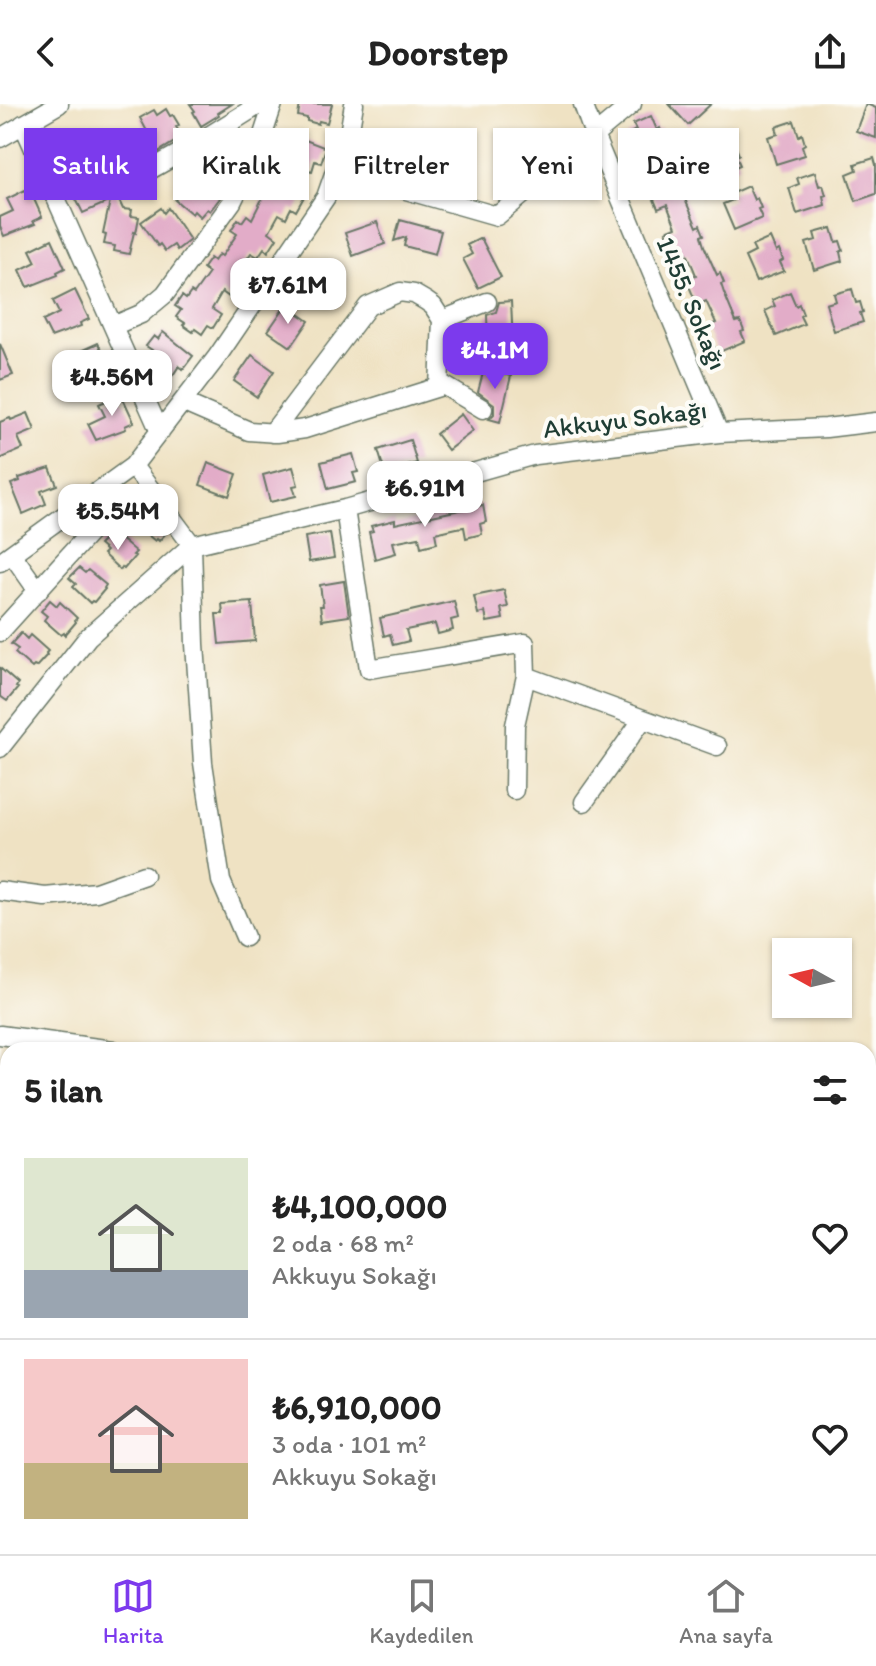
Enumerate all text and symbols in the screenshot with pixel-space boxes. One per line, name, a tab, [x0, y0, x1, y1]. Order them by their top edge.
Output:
icon: back	[24, 30, 68, 74]
icon: share	[808, 30, 852, 74]
text: Doorstep	[368, 31, 508, 74]
chip: Satılık	[24, 128, 157, 200]
chip: Kiralık	[173, 128, 309, 200]
chip: Filtreler	[325, 128, 477, 200]
chip: Yeni	[493, 128, 602, 200]
chip: Daire	[618, 128, 739, 200]
street label: 1455. Sokağı	[650, 232, 734, 374]
pin: ₺7.61M	[223, 258, 353, 326]
text: ₺7.61M	[248, 268, 328, 300]
pin: ₺4.1M	[439, 323, 551, 391]
text: ₺4.1M	[461, 333, 529, 365]
pin: ₺4.56M	[47, 350, 177, 418]
text: ₺4.56M	[70, 360, 154, 392]
street label: Akkuyu Sokağı	[541, 393, 709, 445]
pin: ₺6.91M	[360, 461, 490, 529]
text: ₺6.91M	[385, 471, 465, 503]
pin: ₺5.54M	[53, 484, 183, 552]
text: ₺5.54M	[76, 494, 160, 526]
north arrow	[772, 938, 852, 1018]
map controls	[772, 938, 852, 1018]
icon: filters	[808, 1068, 852, 1112]
text: 5 ilan	[24, 1070, 103, 1111]
text: ₺4,100,000	[272, 1186, 447, 1227]
icon: home	[88, 1190, 184, 1286]
icon: heart	[808, 1216, 852, 1260]
text: 2 oda · 68 m²	[272, 1227, 414, 1259]
text: Akkuyu Sokağı	[272, 1259, 437, 1291]
text: ₺6,910,000	[272, 1387, 442, 1428]
icon: home	[88, 1391, 184, 1487]
icon: heart	[808, 1417, 852, 1461]
text: 3 oda · 101 m²	[272, 1428, 426, 1460]
text: Akkuyu Sokağı	[272, 1460, 437, 1492]
tab: Harita	[103, 1574, 164, 1649]
tab: Kaydedilen	[370, 1574, 473, 1649]
tab: Ana sayfa	[679, 1574, 773, 1649]

